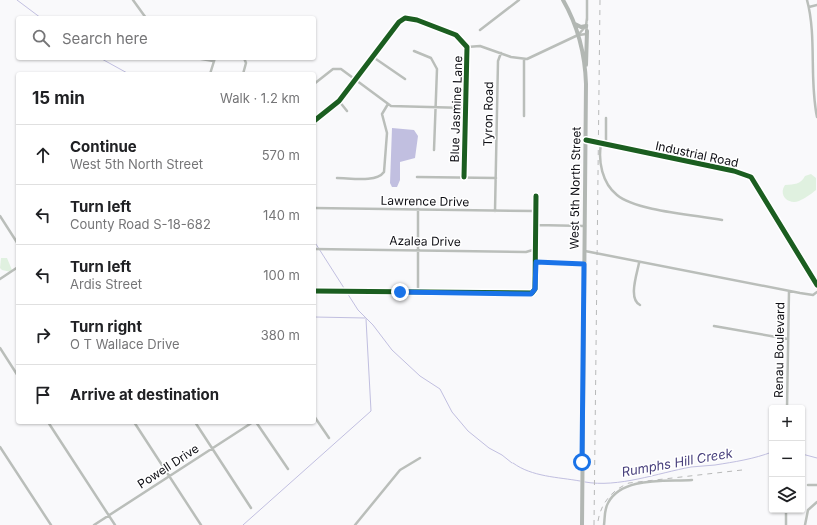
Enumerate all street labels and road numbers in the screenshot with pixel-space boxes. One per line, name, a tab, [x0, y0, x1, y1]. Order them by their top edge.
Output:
street label: Blue Jasmine Lane	[447, 55, 465, 163]
street label: Tyron Road	[480, 82, 496, 146]
street label: West 5th North Street	[566, 126, 584, 249]
street label: Industrial Road	[654, 138, 740, 170]
street label: Lawrence Drive	[380, 193, 470, 209]
street label: Azalea Drive	[389, 233, 461, 249]
street label: Renau Boulevard	[771, 302, 787, 398]
street label: Powell Drive	[134, 441, 202, 491]

